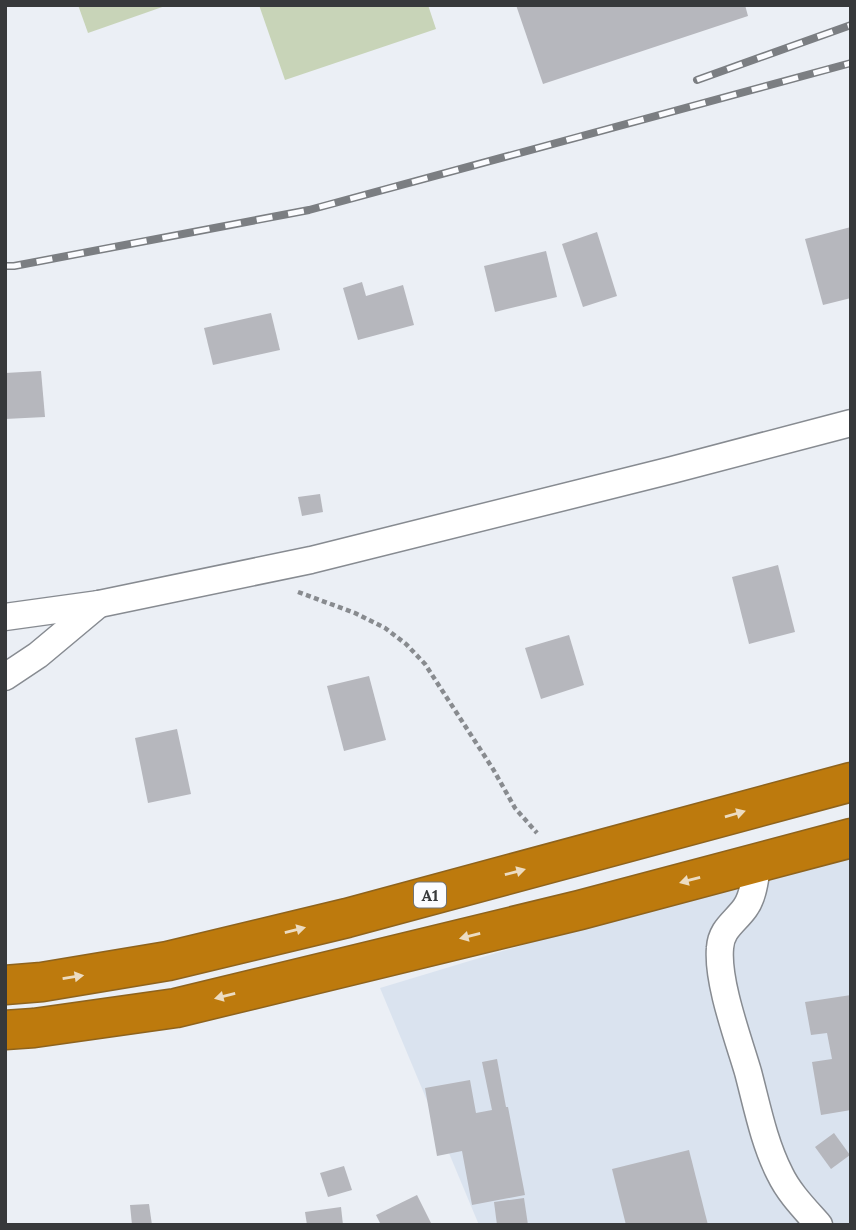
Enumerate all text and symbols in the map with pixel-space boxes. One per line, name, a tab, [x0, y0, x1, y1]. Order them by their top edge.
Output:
one-way arrow	[725, 809, 746, 819]
one-way arrow	[505, 866, 527, 877]
one-way arrow	[679, 875, 701, 886]
road number: A1	[414, 882, 446, 908]
one-way arrow	[285, 924, 307, 935]
one-way arrow	[459, 931, 481, 942]
one-way arrow	[62, 971, 84, 982]
one-way arrow	[214, 991, 236, 1002]

